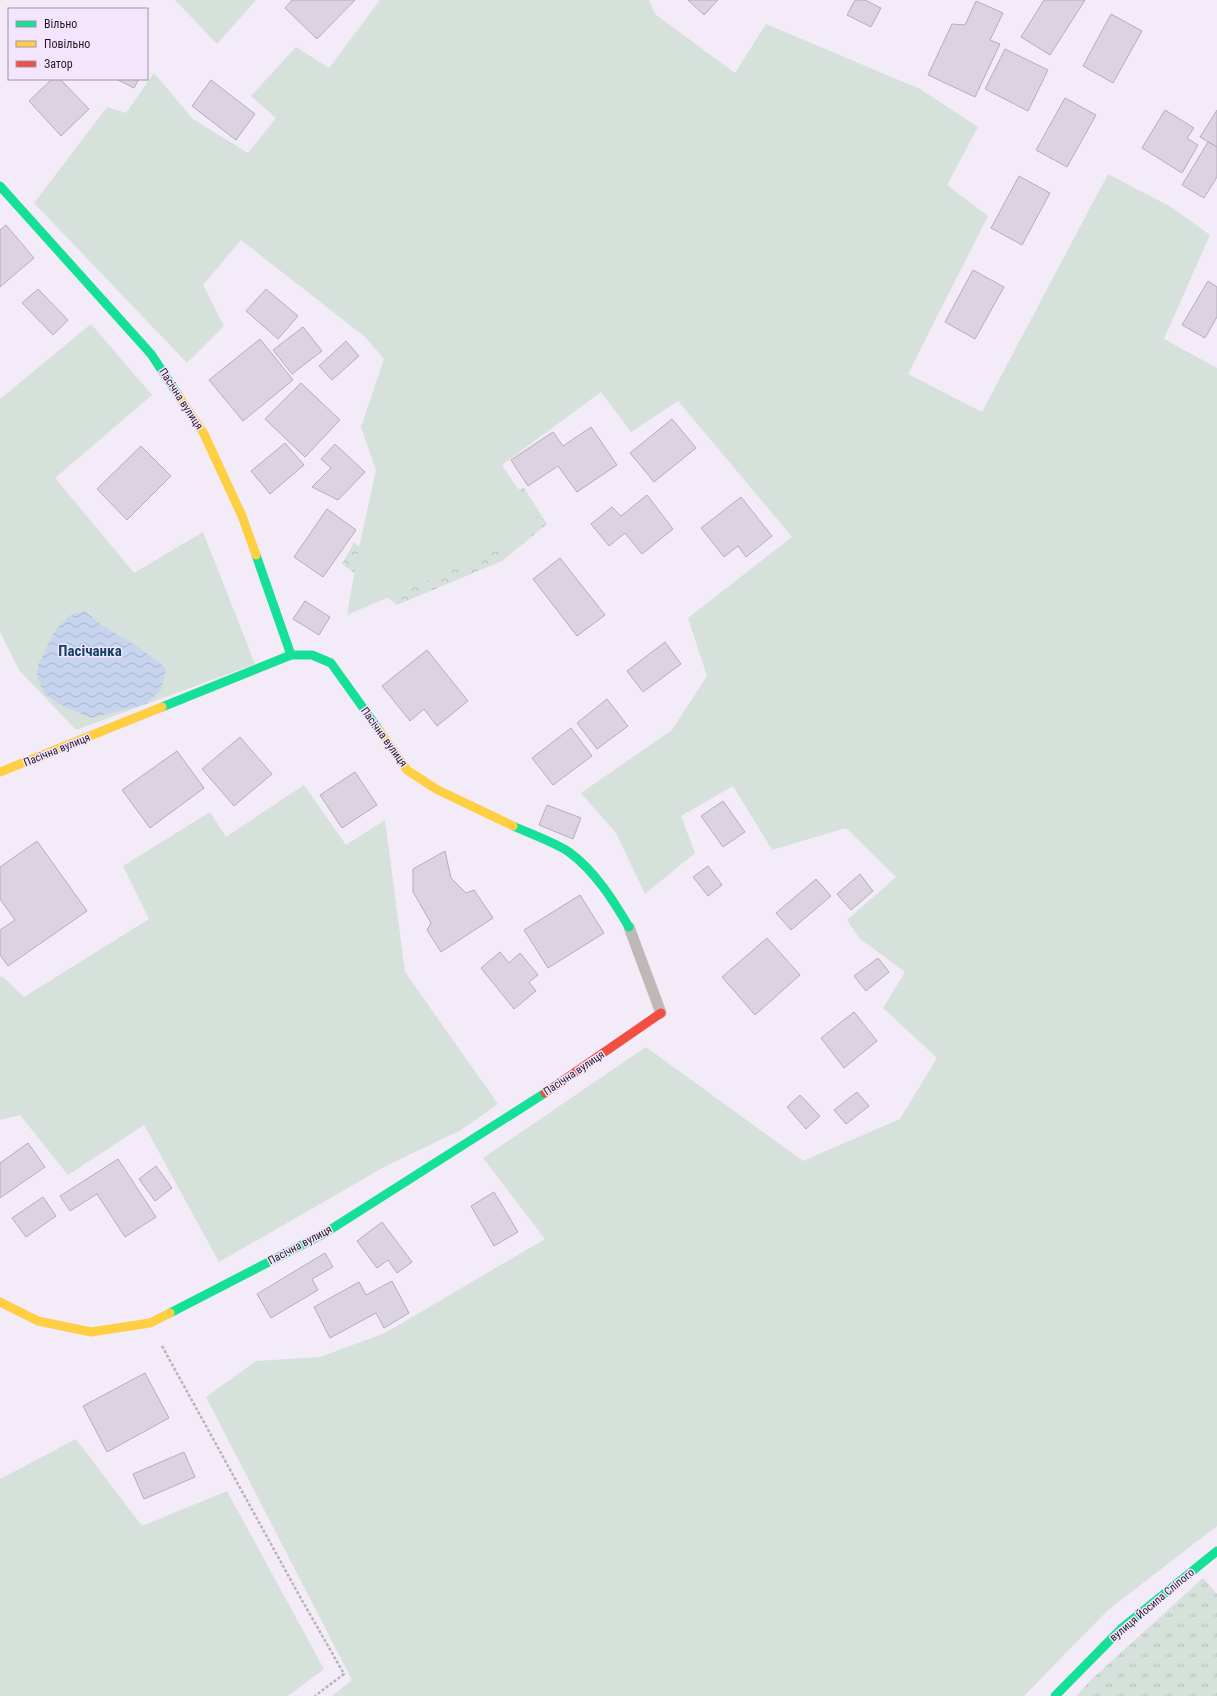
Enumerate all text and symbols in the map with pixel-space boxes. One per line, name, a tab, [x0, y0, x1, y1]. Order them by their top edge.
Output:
legend	[8, 8, 148, 80]
text: Вільно	[44, 17, 77, 31]
text: Повільно	[44, 37, 90, 51]
text: Затор	[44, 57, 73, 71]
street label: Пасічна вулиця	[156, 366, 206, 432]
district label: Пасічанка	[58, 642, 122, 660]
street label: Пасічна вулиця	[358, 705, 410, 769]
street label: Пасічна вулиця	[22, 731, 92, 769]
street label: Пасічна вулиця	[541, 1048, 607, 1098]
street label: Пасічна вулиця	[266, 1223, 334, 1267]
street label: вулиця Йосипа Сліпого	[1107, 1566, 1197, 1644]

